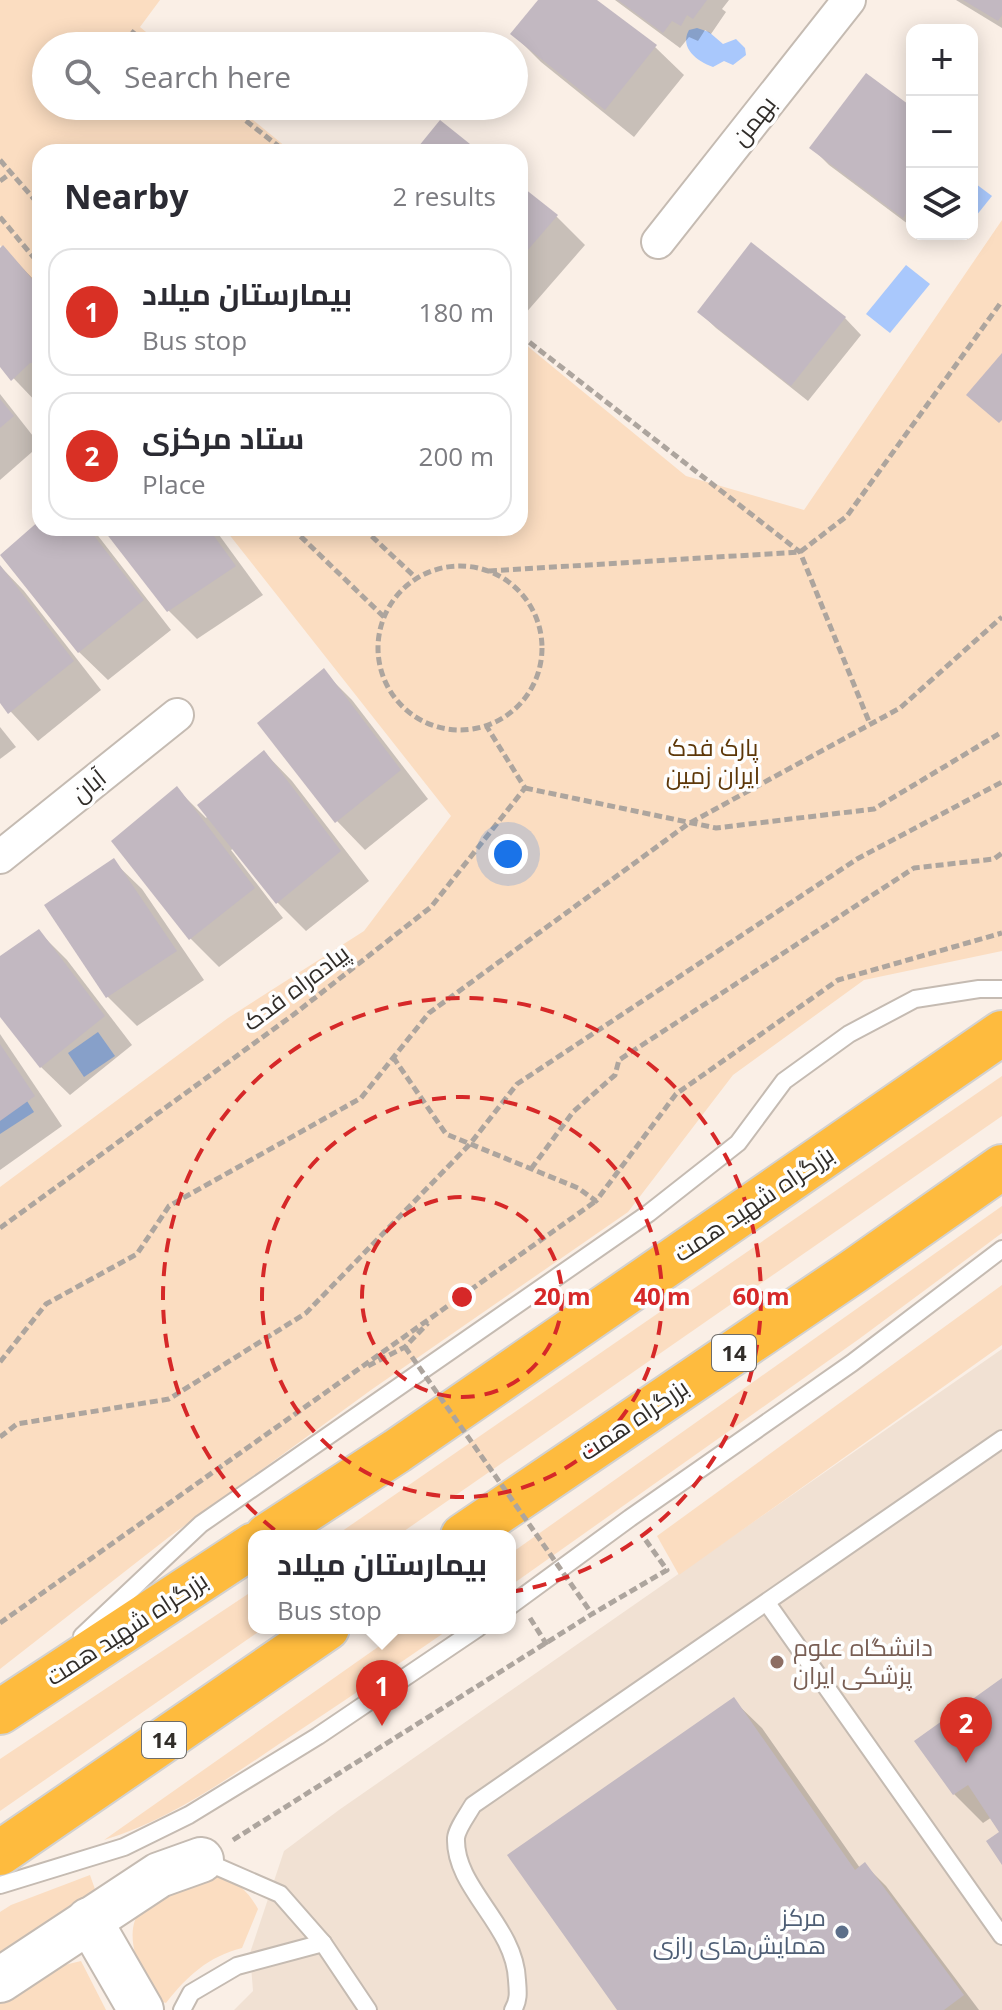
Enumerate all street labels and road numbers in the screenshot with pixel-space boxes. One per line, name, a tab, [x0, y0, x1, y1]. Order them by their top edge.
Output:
street label: بهمن	[723, 88, 783, 152]
street label: آبان	[64, 760, 113, 809]
street label: پیاده‌راه فدک	[235, 936, 356, 1039]
street label: بزرگراه شهید همت	[667, 1137, 840, 1269]
road number: 14	[712, 1335, 756, 1371]
street label: بزرگراه همت	[572, 1370, 694, 1467]
street label: بزرگراه شهید همت	[39, 1563, 213, 1692]
road number: 14	[142, 1722, 186, 1758]

